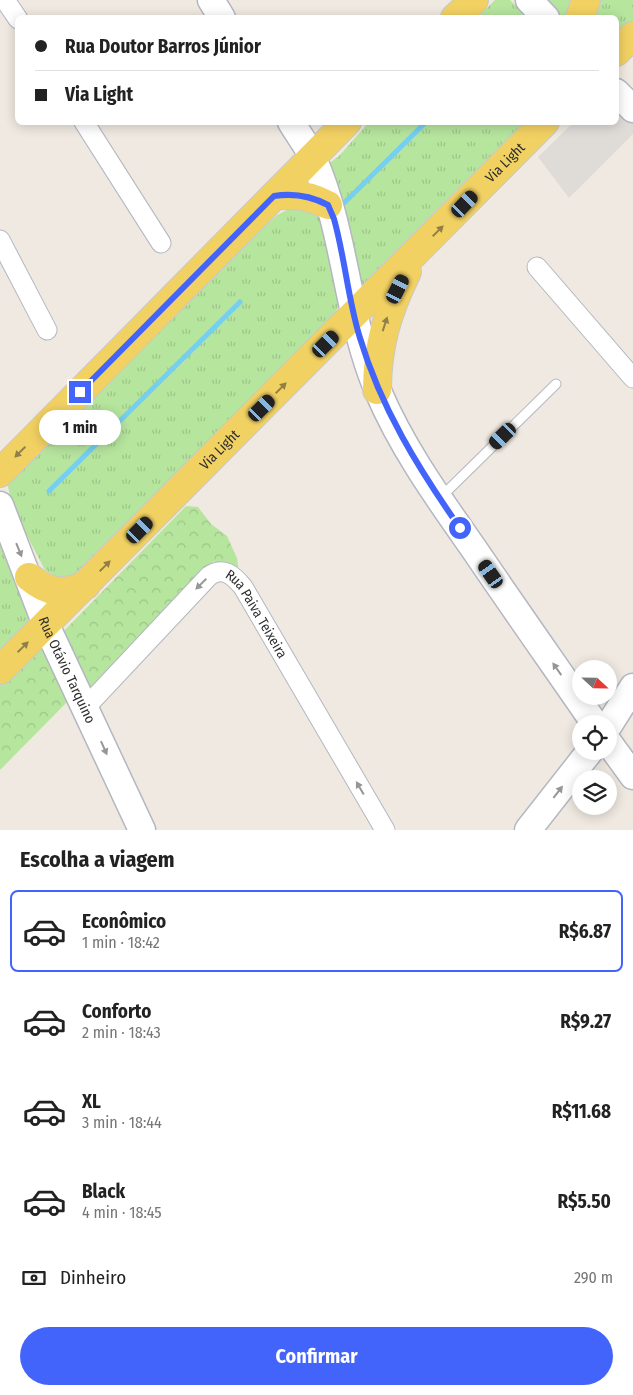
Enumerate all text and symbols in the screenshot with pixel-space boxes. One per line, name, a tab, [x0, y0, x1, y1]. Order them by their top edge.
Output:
text: Rua Doutor Barros Júnior	[65, 35, 261, 58]
text: Via Light	[65, 83, 133, 106]
street label: Via Light	[482, 139, 529, 186]
car	[449, 188, 480, 220]
one-way arrow	[432, 225, 444, 237]
car	[384, 272, 411, 306]
one-way arrow	[382, 317, 389, 332]
car	[310, 328, 341, 360]
route end	[69, 381, 91, 403]
one-way arrow	[275, 383, 287, 395]
car	[246, 392, 277, 424]
callout: 1 min	[39, 410, 121, 444]
text: 1 min	[63, 418, 97, 437]
car	[486, 420, 519, 452]
street label: Via Light	[196, 426, 243, 473]
one-way arrow	[14, 446, 26, 458]
car	[124, 514, 155, 546]
route start	[449, 517, 471, 539]
one-way arrow	[15, 543, 23, 558]
car	[476, 557, 505, 591]
one-way arrow	[99, 560, 111, 572]
street label: Rua Paiva Teixeira	[222, 566, 291, 662]
one-way arrow	[195, 578, 207, 590]
street label: Rua Otávio Tarquino	[35, 614, 99, 726]
one-way arrow	[17, 641, 29, 653]
north arrow	[572, 660, 618, 705]
map controls	[572, 660, 617, 815]
one-way arrow	[552, 663, 562, 676]
button: locate	[572, 715, 617, 760]
one-way arrow	[100, 741, 108, 755]
button: layers	[572, 770, 617, 815]
one-way arrow	[356, 781, 365, 794]
one-way arrow	[553, 786, 564, 799]
text: Escolha a viagem	[20, 846, 175, 873]
icon: car	[22, 909, 67, 954]
text: Econômico	[82, 910, 166, 933]
text: R$6.87	[559, 920, 611, 943]
text: 1 min · 18:42	[82, 933, 160, 952]
icon: car	[22, 999, 67, 1044]
text: Conforto	[82, 1000, 151, 1023]
text: R$9.27	[560, 1010, 611, 1033]
text: 2 min · 18:43	[82, 1023, 161, 1042]
icon: car	[22, 1089, 67, 1134]
text: XL	[82, 1090, 101, 1113]
text: R$11.68	[552, 1100, 611, 1123]
text: 3 min · 18:44	[82, 1113, 162, 1132]
icon: car	[22, 1179, 67, 1224]
text: Black	[82, 1180, 125, 1203]
text: R$5.50	[557, 1190, 611, 1213]
text: 4 min · 18:45	[82, 1203, 162, 1222]
icon: cash	[20, 1264, 48, 1292]
text: Dinheiro	[60, 1266, 126, 1289]
text: 290 m	[574, 1268, 613, 1287]
button: Confirmar	[20, 1327, 613, 1385]

